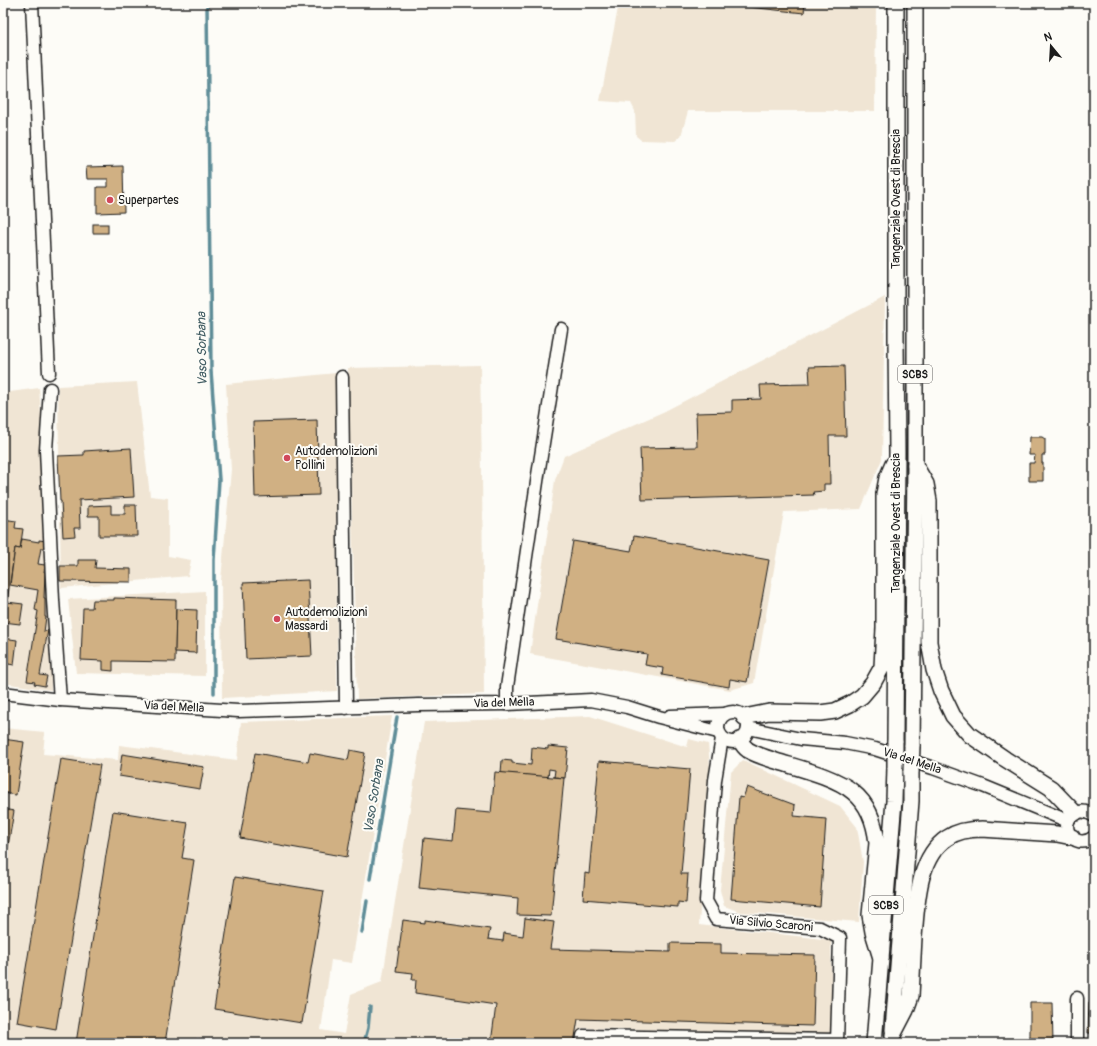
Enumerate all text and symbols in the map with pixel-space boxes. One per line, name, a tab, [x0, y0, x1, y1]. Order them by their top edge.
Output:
north arrow	[1031, 26, 1071, 66]
text: N	[1043, 29, 1054, 44]
street label: Tangenziale Ovest di Brescia	[889, 129, 904, 269]
place label: Superpartes	[118, 193, 179, 208]
marker: Superpartes	[105, 195, 115, 205]
water label: Vaso Sorbana	[193, 311, 211, 386]
road number: SCBS	[898, 365, 932, 383]
place label: Autodemolizioni Pollini	[295, 444, 377, 473]
marker: Autodemolizioni Pollini	[282, 453, 292, 463]
street label: Tangenziale Ovest di Brescia	[889, 453, 904, 593]
place label: Autodemolizioni Massardi	[285, 605, 367, 634]
marker: Autodemolizioni Massardi	[272, 614, 282, 624]
street label: Via del Mella	[473, 694, 535, 712]
street label: Via del Mella	[143, 698, 205, 716]
street label: Via del Mella	[881, 744, 944, 778]
water label: Vaso Sorbana	[360, 757, 388, 834]
road number: SCBS	[869, 896, 903, 914]
street label: Via Silvio Scaroni	[728, 913, 814, 935]

